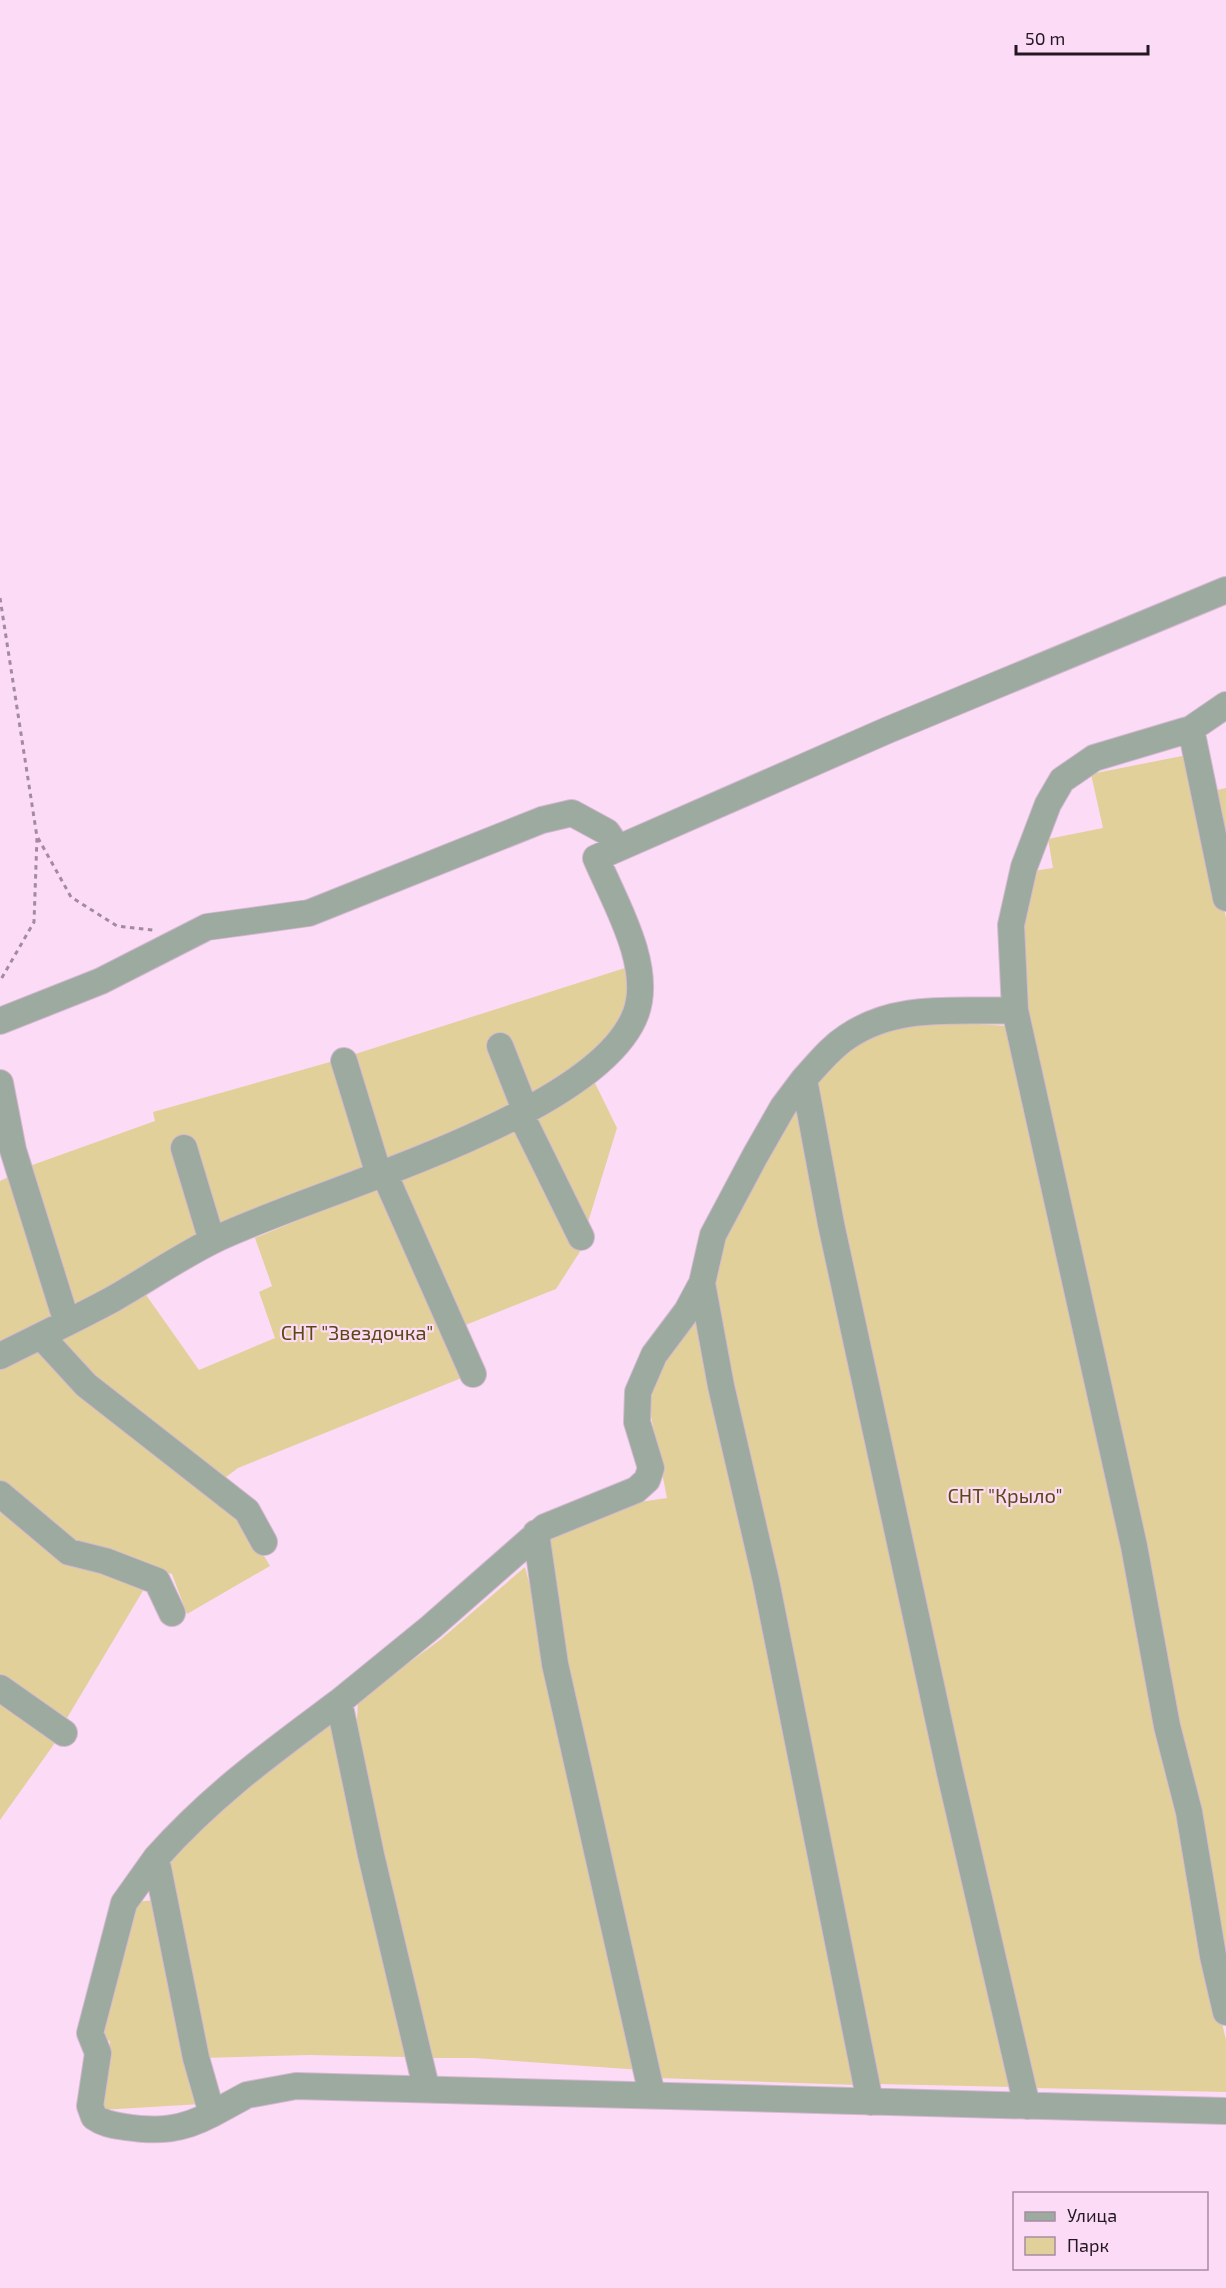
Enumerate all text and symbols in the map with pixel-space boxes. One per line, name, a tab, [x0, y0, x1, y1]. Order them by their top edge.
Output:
scale bar	[1016, 18, 1148, 56]
text: 50 m	[1025, 27, 1065, 49]
park label: СНТ "Звездочка"	[281, 1320, 433, 1344]
park label: СНТ "Крыло"	[947, 1483, 1063, 1507]
legend	[1013, 2192, 1208, 2270]
text: Улица	[1067, 2204, 1117, 2226]
text: Парк	[1067, 2234, 1109, 2256]

